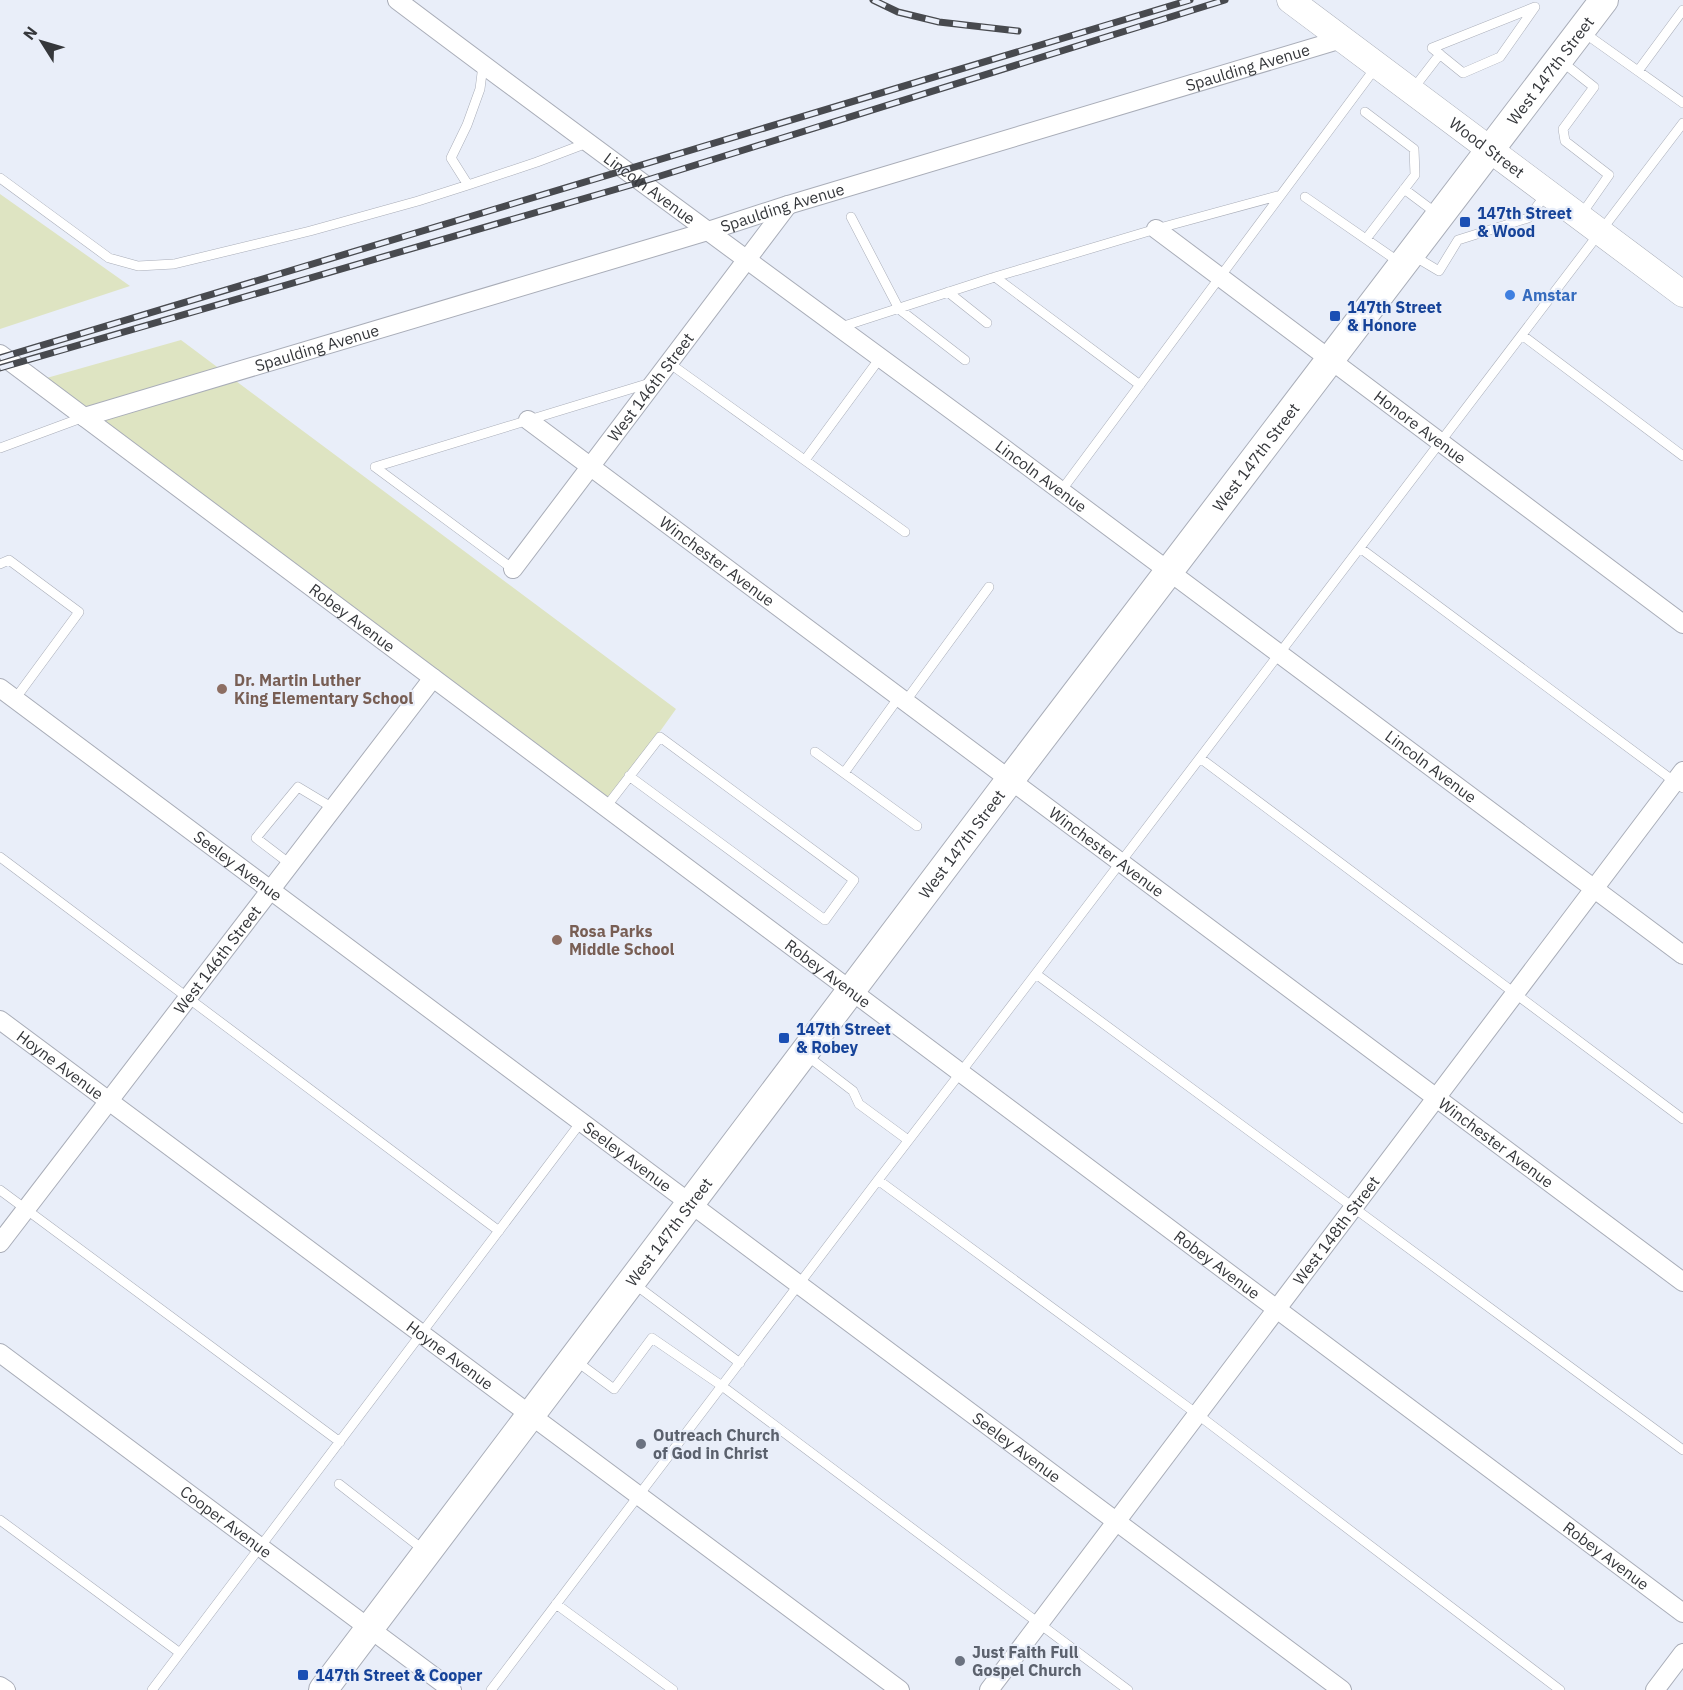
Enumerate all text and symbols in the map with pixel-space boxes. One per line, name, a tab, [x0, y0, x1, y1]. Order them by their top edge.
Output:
north arrow	[12, 12, 72, 72]
street label: West 147th Street	[1503, 12, 1598, 129]
text: N	[19, 22, 41, 44]
street label: Spaulding Avenue	[1183, 39, 1312, 95]
street label: Wood Street	[1445, 113, 1529, 182]
street label: Lincoln Avenue	[600, 148, 699, 229]
street label: Spaulding Avenue	[718, 179, 847, 236]
place label: 147th Street & Wood	[1477, 203, 1572, 241]
marker: 147th Street & Wood	[1458, 215, 1472, 229]
place label: Amstar	[1522, 285, 1577, 305]
marker: Amstar	[1503, 288, 1517, 302]
place label: 147th Street & Honore	[1347, 297, 1442, 335]
marker: 147th Street & Honore	[1328, 309, 1342, 323]
street label: Spaulding Avenue	[252, 320, 382, 376]
street label: West 146th Street	[603, 329, 698, 445]
street label: Honore Avenue	[1370, 386, 1470, 468]
street label: West 147th Street	[1208, 399, 1304, 515]
street label: Lincoln Avenue	[992, 436, 1091, 517]
street label: Winchester Avenue	[656, 512, 779, 611]
street label: Robey Avenue	[305, 579, 399, 656]
place label: Dr. Martin Luther King Elementary School	[234, 670, 413, 708]
marker: Dr. Martin Luther King Elementary School	[215, 682, 229, 696]
street label: Lincoln Avenue	[1381, 726, 1481, 807]
street label: West 147th Street	[914, 786, 1009, 902]
street label: Winchester Avenue	[1045, 802, 1168, 901]
street label: Seeley Avenue	[190, 826, 286, 905]
street label: West 146th Street	[169, 901, 265, 1018]
place label: Rosa Parks Middle School	[569, 921, 675, 959]
marker: Rosa Parks Middle School	[550, 933, 564, 947]
street label: Robey Avenue	[781, 935, 875, 1012]
place label: 147th Street & Robey	[796, 1019, 891, 1057]
street label: Hoyne Avenue	[13, 1026, 108, 1104]
marker: 147th Street & Robey	[777, 1031, 791, 1045]
street label: Winchester Avenue	[1435, 1093, 1558, 1192]
street label: Seeley Avenue	[579, 1117, 676, 1196]
street label: West 148th Street	[1289, 1172, 1384, 1289]
street label: West 147th Street	[621, 1174, 716, 1290]
street label: Robey Avenue	[1170, 1226, 1264, 1303]
street label: Hoyne Avenue	[403, 1316, 498, 1394]
street label: Seeley Avenue	[969, 1408, 1065, 1487]
place label: Outreach Church of God in Christ	[653, 1425, 780, 1463]
marker: Outreach Church of God in Christ	[634, 1437, 648, 1451]
street label: Cooper Avenue	[176, 1481, 276, 1562]
street label: Robey Avenue	[1559, 1517, 1653, 1594]
place label: Just Faith Full Gospel Church	[972, 1642, 1082, 1680]
marker: Just Faith Full Gospel Church	[953, 1654, 967, 1668]
place label: 147th Street & Cooper	[315, 1665, 483, 1685]
marker: 147th Street & Cooper	[296, 1668, 310, 1682]

